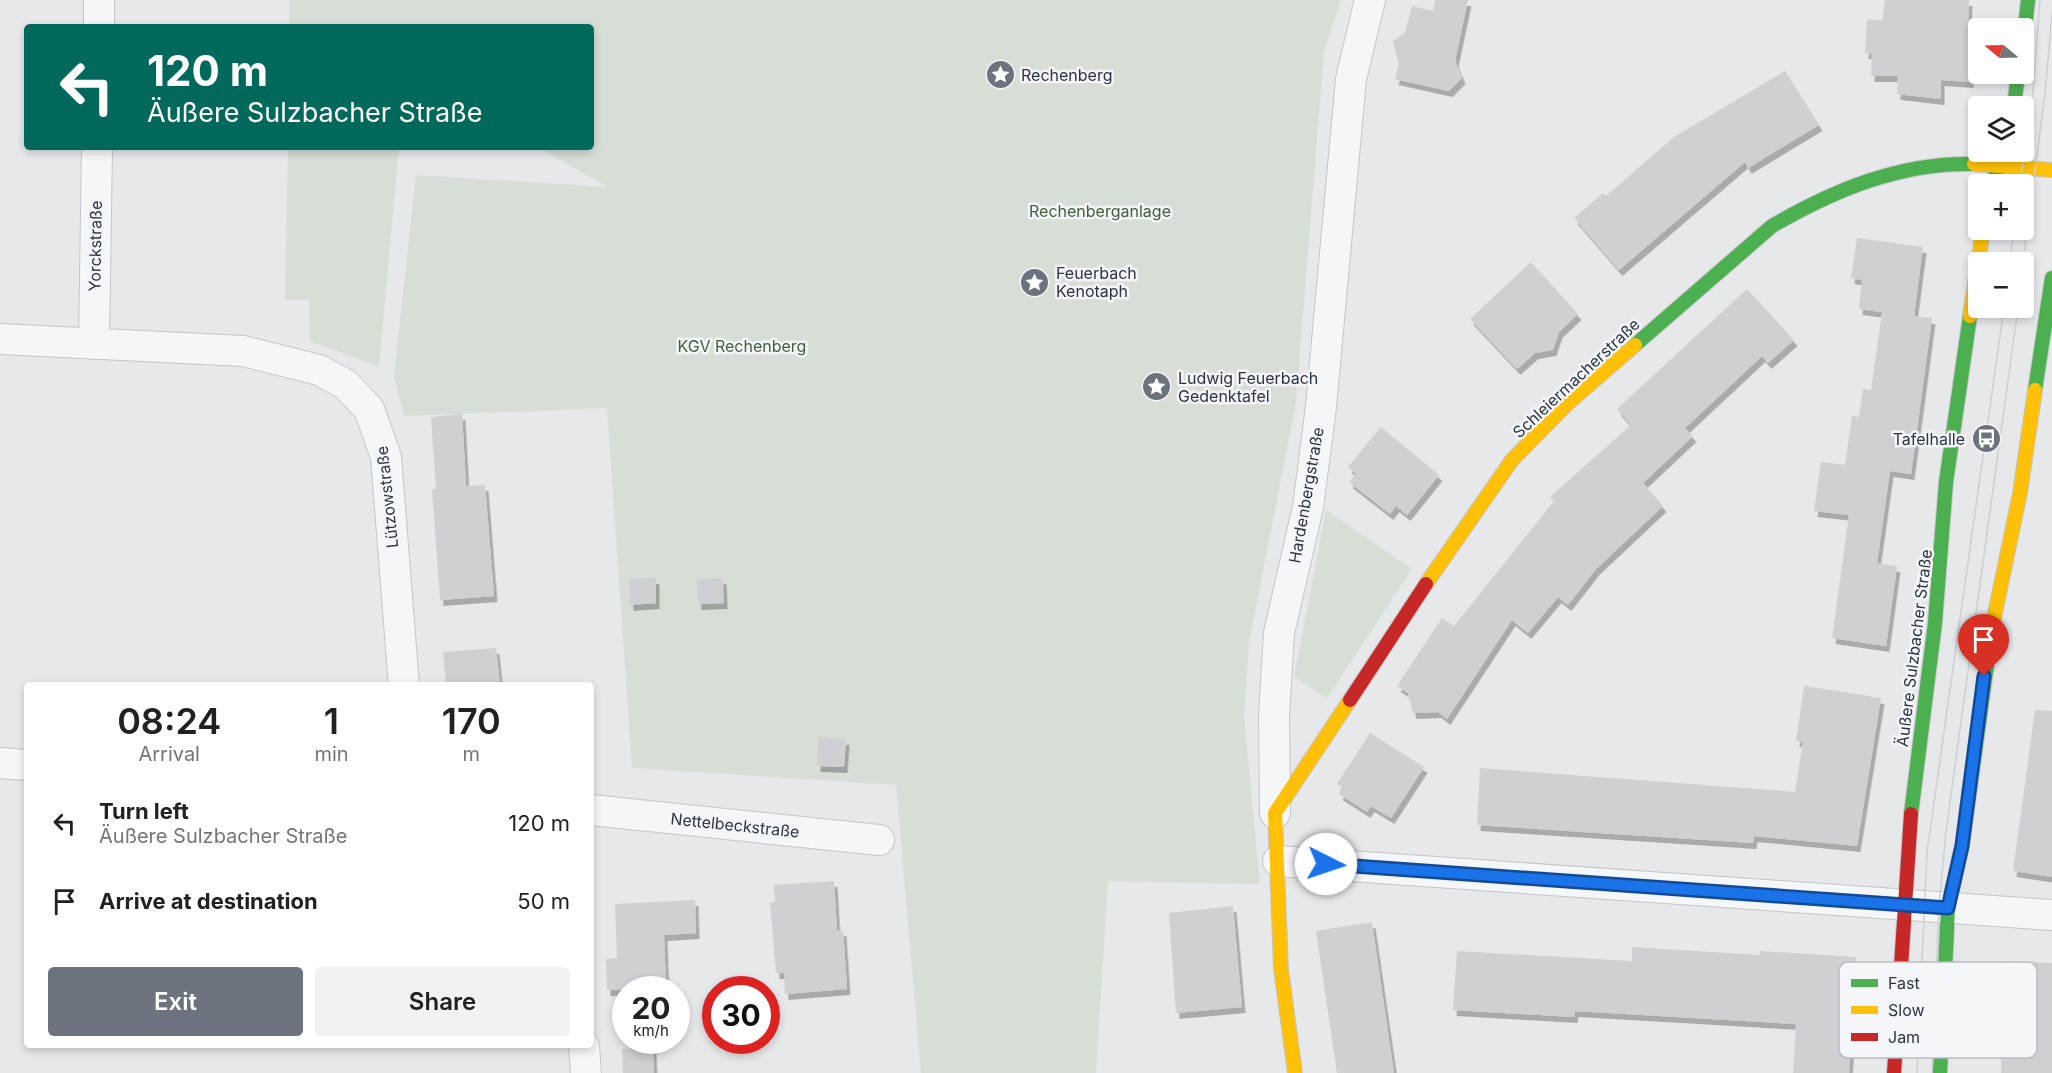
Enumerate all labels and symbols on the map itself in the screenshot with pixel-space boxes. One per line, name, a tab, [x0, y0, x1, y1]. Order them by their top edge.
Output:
north arrow	[1968, 18, 2034, 84]
place icon: Rechenberg	[984, 59, 1016, 91]
place label: Rechenberg	[1021, 65, 1112, 85]
street label: Yorckstraße	[84, 200, 106, 292]
park label: Rechenberganlage	[1029, 201, 1171, 221]
place label: Feuerbach Kenotaph	[1056, 263, 1137, 301]
place icon: Feuerbach Kenotaph	[1019, 266, 1051, 298]
street label: Schleiermacherstraße	[1508, 314, 1644, 442]
park label: KGV Rechenberg	[678, 336, 806, 356]
place label: Ludwig Feuerbach Gedenktafel	[1178, 368, 1318, 406]
place icon: Ludwig Feuerbach Gedenktafel	[1141, 371, 1173, 403]
bus stop icon: Tafelhalle	[1970, 423, 2002, 455]
street label: Hardenbergstraße	[1284, 425, 1328, 565]
place label: Tafelhalle	[1893, 429, 1965, 449]
street label: Lützowstraße	[372, 445, 402, 549]
street label: Äußere Sulzbacher Straße	[1892, 548, 1936, 748]
pin	[1958, 614, 2009, 676]
street label: Nettelbeckstraße	[670, 808, 800, 842]
position arrow	[1294, 832, 1358, 896]
legend	[1839, 962, 2037, 1058]
text: Fast	[1888, 973, 1920, 993]
speed limit sign: 30	[702, 976, 780, 1054]
text: Slow	[1888, 1000, 1925, 1020]
text: Jam	[1888, 1027, 1920, 1047]

